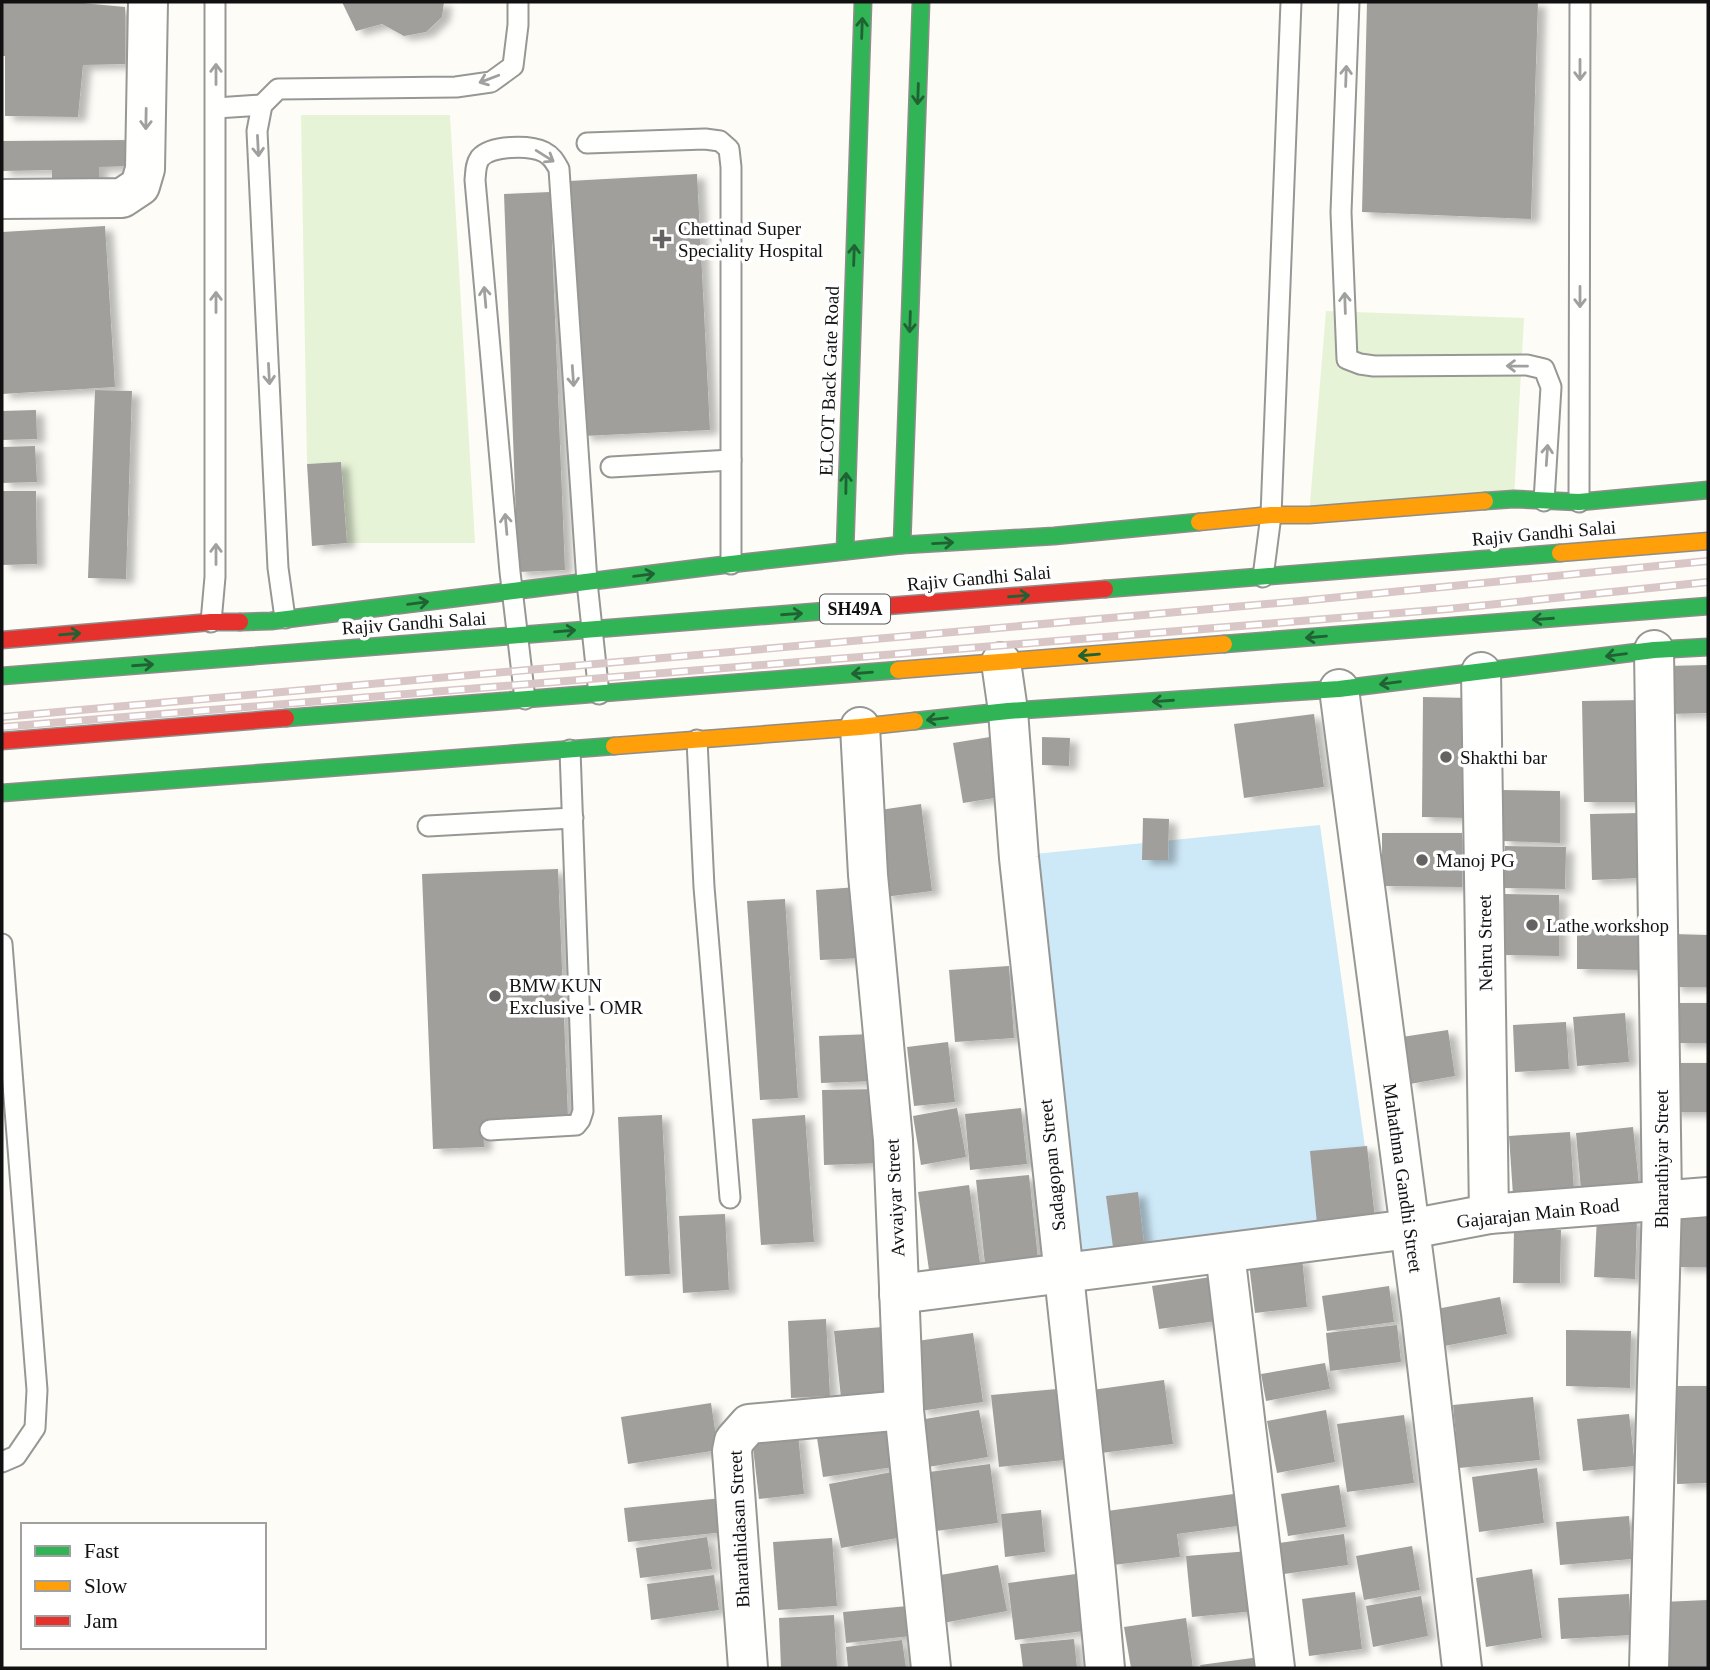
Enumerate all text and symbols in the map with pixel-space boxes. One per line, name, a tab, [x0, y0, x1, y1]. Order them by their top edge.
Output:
one-way arrow	[856, 17, 869, 40]
one-way arrow	[1573, 58, 1587, 81]
one-way arrow	[209, 63, 222, 86]
one-way arrow	[1340, 64, 1353, 87]
one-way arrow	[479, 74, 500, 87]
one-way arrow	[911, 83, 924, 106]
one-way arrow	[139, 107, 153, 130]
one-way arrow	[252, 135, 265, 157]
one-way arrow	[535, 149, 555, 163]
place label: Chettinad Super Speciality Hospital	[678, 218, 823, 261]
marker: Chettinad Super Speciality Hospital	[652, 229, 672, 249]
one-way arrow	[848, 244, 861, 267]
street label: ELCOT Back Gate Road	[815, 285, 843, 476]
one-way arrow	[479, 286, 492, 309]
one-way arrow	[1573, 286, 1587, 309]
one-way arrow	[209, 290, 223, 313]
one-way arrow	[1338, 292, 1351, 315]
one-way arrow	[903, 310, 916, 333]
one-way arrow	[1506, 359, 1529, 373]
one-way arrow	[263, 362, 276, 384]
one-way arrow	[567, 364, 580, 387]
one-way arrow	[1541, 444, 1554, 467]
one-way arrow	[840, 472, 853, 495]
one-way arrow	[499, 513, 512, 535]
street label: Rajiv Gandhi Salai	[1471, 516, 1617, 550]
one-way arrow	[931, 536, 954, 549]
one-way arrow	[209, 542, 222, 565]
street label: Rajiv Gandhi Salai	[906, 561, 1052, 595]
one-way arrow	[632, 569, 655, 582]
one-way arrow	[1007, 589, 1030, 602]
road number: SH49A	[820, 594, 890, 624]
one-way arrow	[406, 596, 429, 609]
street label: Rajiv Gandhi Salai	[341, 607, 487, 639]
one-way arrow	[780, 607, 803, 620]
one-way arrow	[1532, 613, 1554, 626]
one-way arrow	[553, 624, 576, 637]
one-way arrow	[58, 627, 81, 640]
one-way arrow	[1305, 631, 1328, 644]
one-way arrow	[1605, 648, 1628, 661]
one-way arrow	[1078, 649, 1101, 662]
one-way arrow	[131, 658, 154, 671]
one-way arrow	[851, 667, 874, 680]
one-way arrow	[1379, 676, 1402, 689]
one-way arrow	[1152, 694, 1175, 707]
one-way arrow	[926, 712, 948, 725]
place label: Shakthi bar	[1460, 747, 1548, 768]
marker: Shakthi bar	[1438, 749, 1454, 765]
place label: Manoj PG	[1436, 850, 1515, 871]
marker: Manoj PG	[1414, 852, 1430, 868]
street label: Nehru Street	[1474, 894, 1496, 991]
place label: Lathe workshop	[1546, 915, 1669, 936]
marker: Lathe workshop	[1524, 917, 1540, 933]
place label: BMW KUN Exclusive - OMR	[509, 975, 643, 1018]
marker: BMW KUN Exclusive - OMR	[487, 988, 503, 1004]
street label: Mahathma Gandhi Street	[1379, 1082, 1427, 1275]
street label: Bharathiyar Street	[1651, 1089, 1672, 1228]
street label: Sadagopan Street	[1035, 1097, 1069, 1232]
street label: Avvaiyar Street	[881, 1138, 909, 1258]
street label: Gajarajan Main Road	[1456, 1194, 1621, 1232]
street label: Bharathidasan Street	[724, 1449, 754, 1608]
legend	[21, 1523, 266, 1649]
text: Fast	[84, 1539, 119, 1563]
text: Slow	[84, 1574, 128, 1598]
text: Jam	[84, 1609, 118, 1633]

